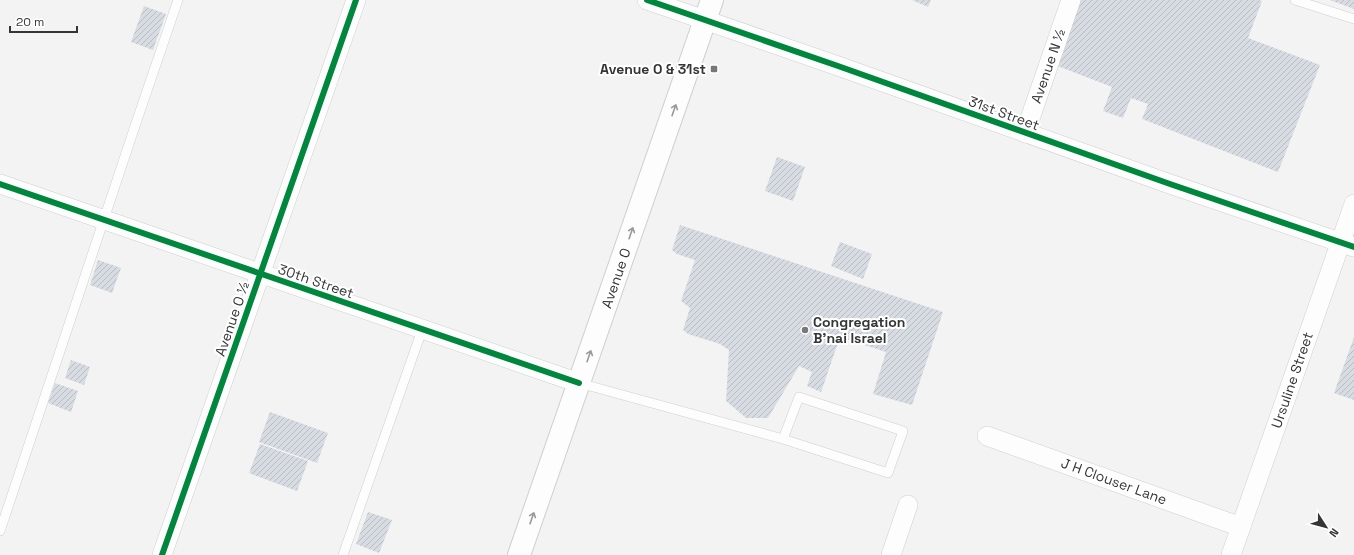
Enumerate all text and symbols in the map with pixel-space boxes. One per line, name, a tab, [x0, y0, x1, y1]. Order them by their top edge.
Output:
scale bar	[10, 8, 77, 34]
text: 20 m	[16, 14, 44, 30]
street label: Avenue N ½	[1027, 26, 1069, 106]
place label: Avenue O & 31st	[600, 60, 706, 78]
marker: Avenue O & 31st	[709, 64, 719, 74]
street label: 31st Street	[966, 92, 1042, 134]
one-way arrow	[671, 104, 678, 117]
one-way arrow	[628, 228, 636, 240]
street label: Avenue O	[597, 246, 635, 310]
street label: 30th Street	[276, 260, 356, 302]
street label: Avenue O ½	[211, 279, 253, 359]
place label: Congregation B'nai Israel	[813, 313, 905, 347]
marker: Congregation B'nai Israel	[800, 325, 810, 335]
street label: Ursuline Street	[1267, 330, 1317, 430]
one-way arrow	[586, 350, 593, 363]
street label: J H Clouser Lane	[1059, 453, 1169, 509]
north arrow	[1306, 507, 1346, 547]
one-way arrow	[529, 512, 536, 525]
text: N	[1326, 526, 1342, 540]

